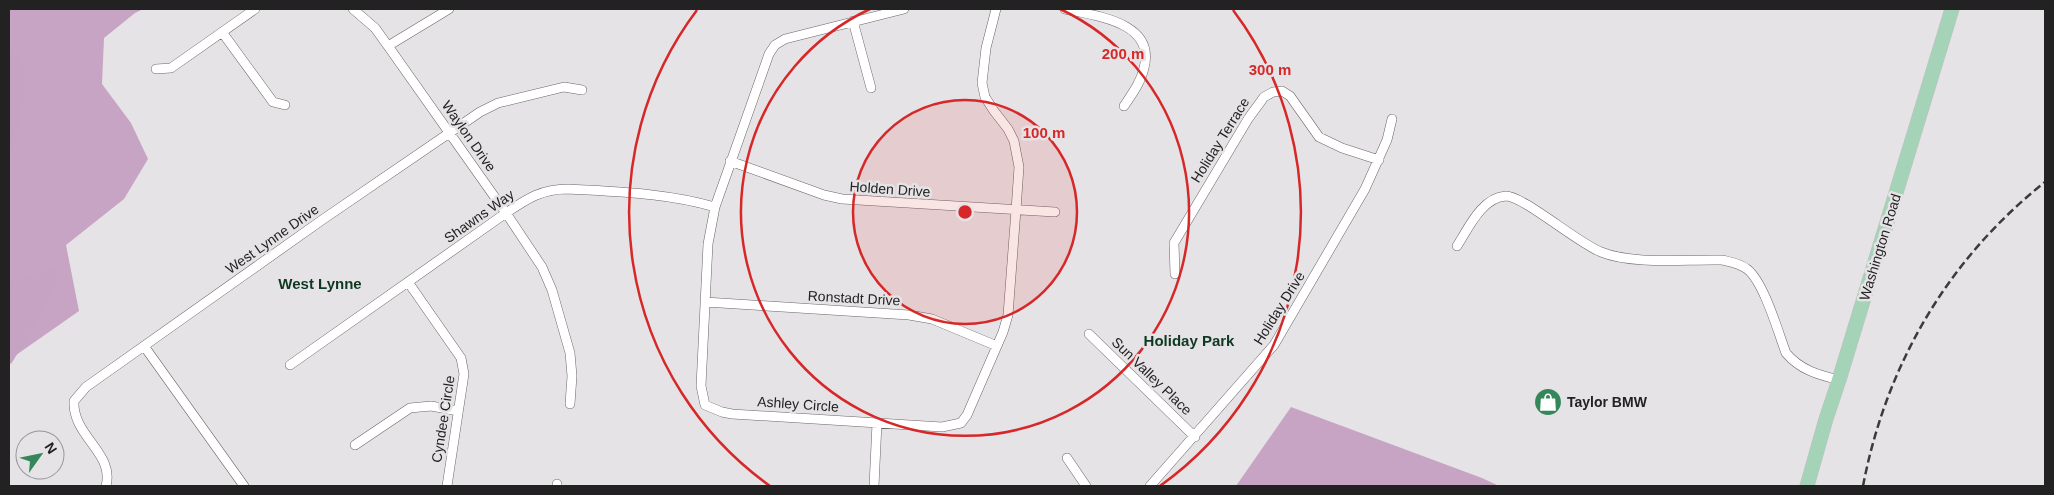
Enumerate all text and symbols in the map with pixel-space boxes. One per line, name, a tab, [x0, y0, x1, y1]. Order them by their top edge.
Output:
text: 200 m	[1102, 45, 1144, 62]
text: 300 m	[1249, 61, 1291, 78]
street label: Holiday Terrace	[1188, 94, 1253, 185]
street label: Waylon Drive	[439, 98, 499, 175]
text: 100 m	[1023, 124, 1065, 141]
street label: Holden Drive	[849, 178, 931, 200]
street label: Shawns Way	[441, 186, 517, 246]
street label: Washington Road	[1856, 192, 1904, 302]
street label: West Lynne Drive	[222, 201, 322, 277]
centre of rings	[956, 203, 974, 221]
street label: Holiday Drive	[1250, 268, 1308, 348]
district label: West Lynne	[278, 275, 362, 292]
street label: Ronstadt Drive	[807, 288, 901, 308]
district label: Holiday Park	[1144, 332, 1235, 349]
street label: Sun Valley Place	[1109, 334, 1195, 418]
street label: Cyndee Circle	[428, 374, 458, 464]
shop icon: Taylor BMW	[1533, 387, 1563, 417]
street label: Ashley Circle	[757, 393, 840, 415]
place label: Taylor BMW	[1567, 394, 1648, 410]
north arrow	[15, 430, 65, 480]
text: N	[41, 439, 60, 457]

